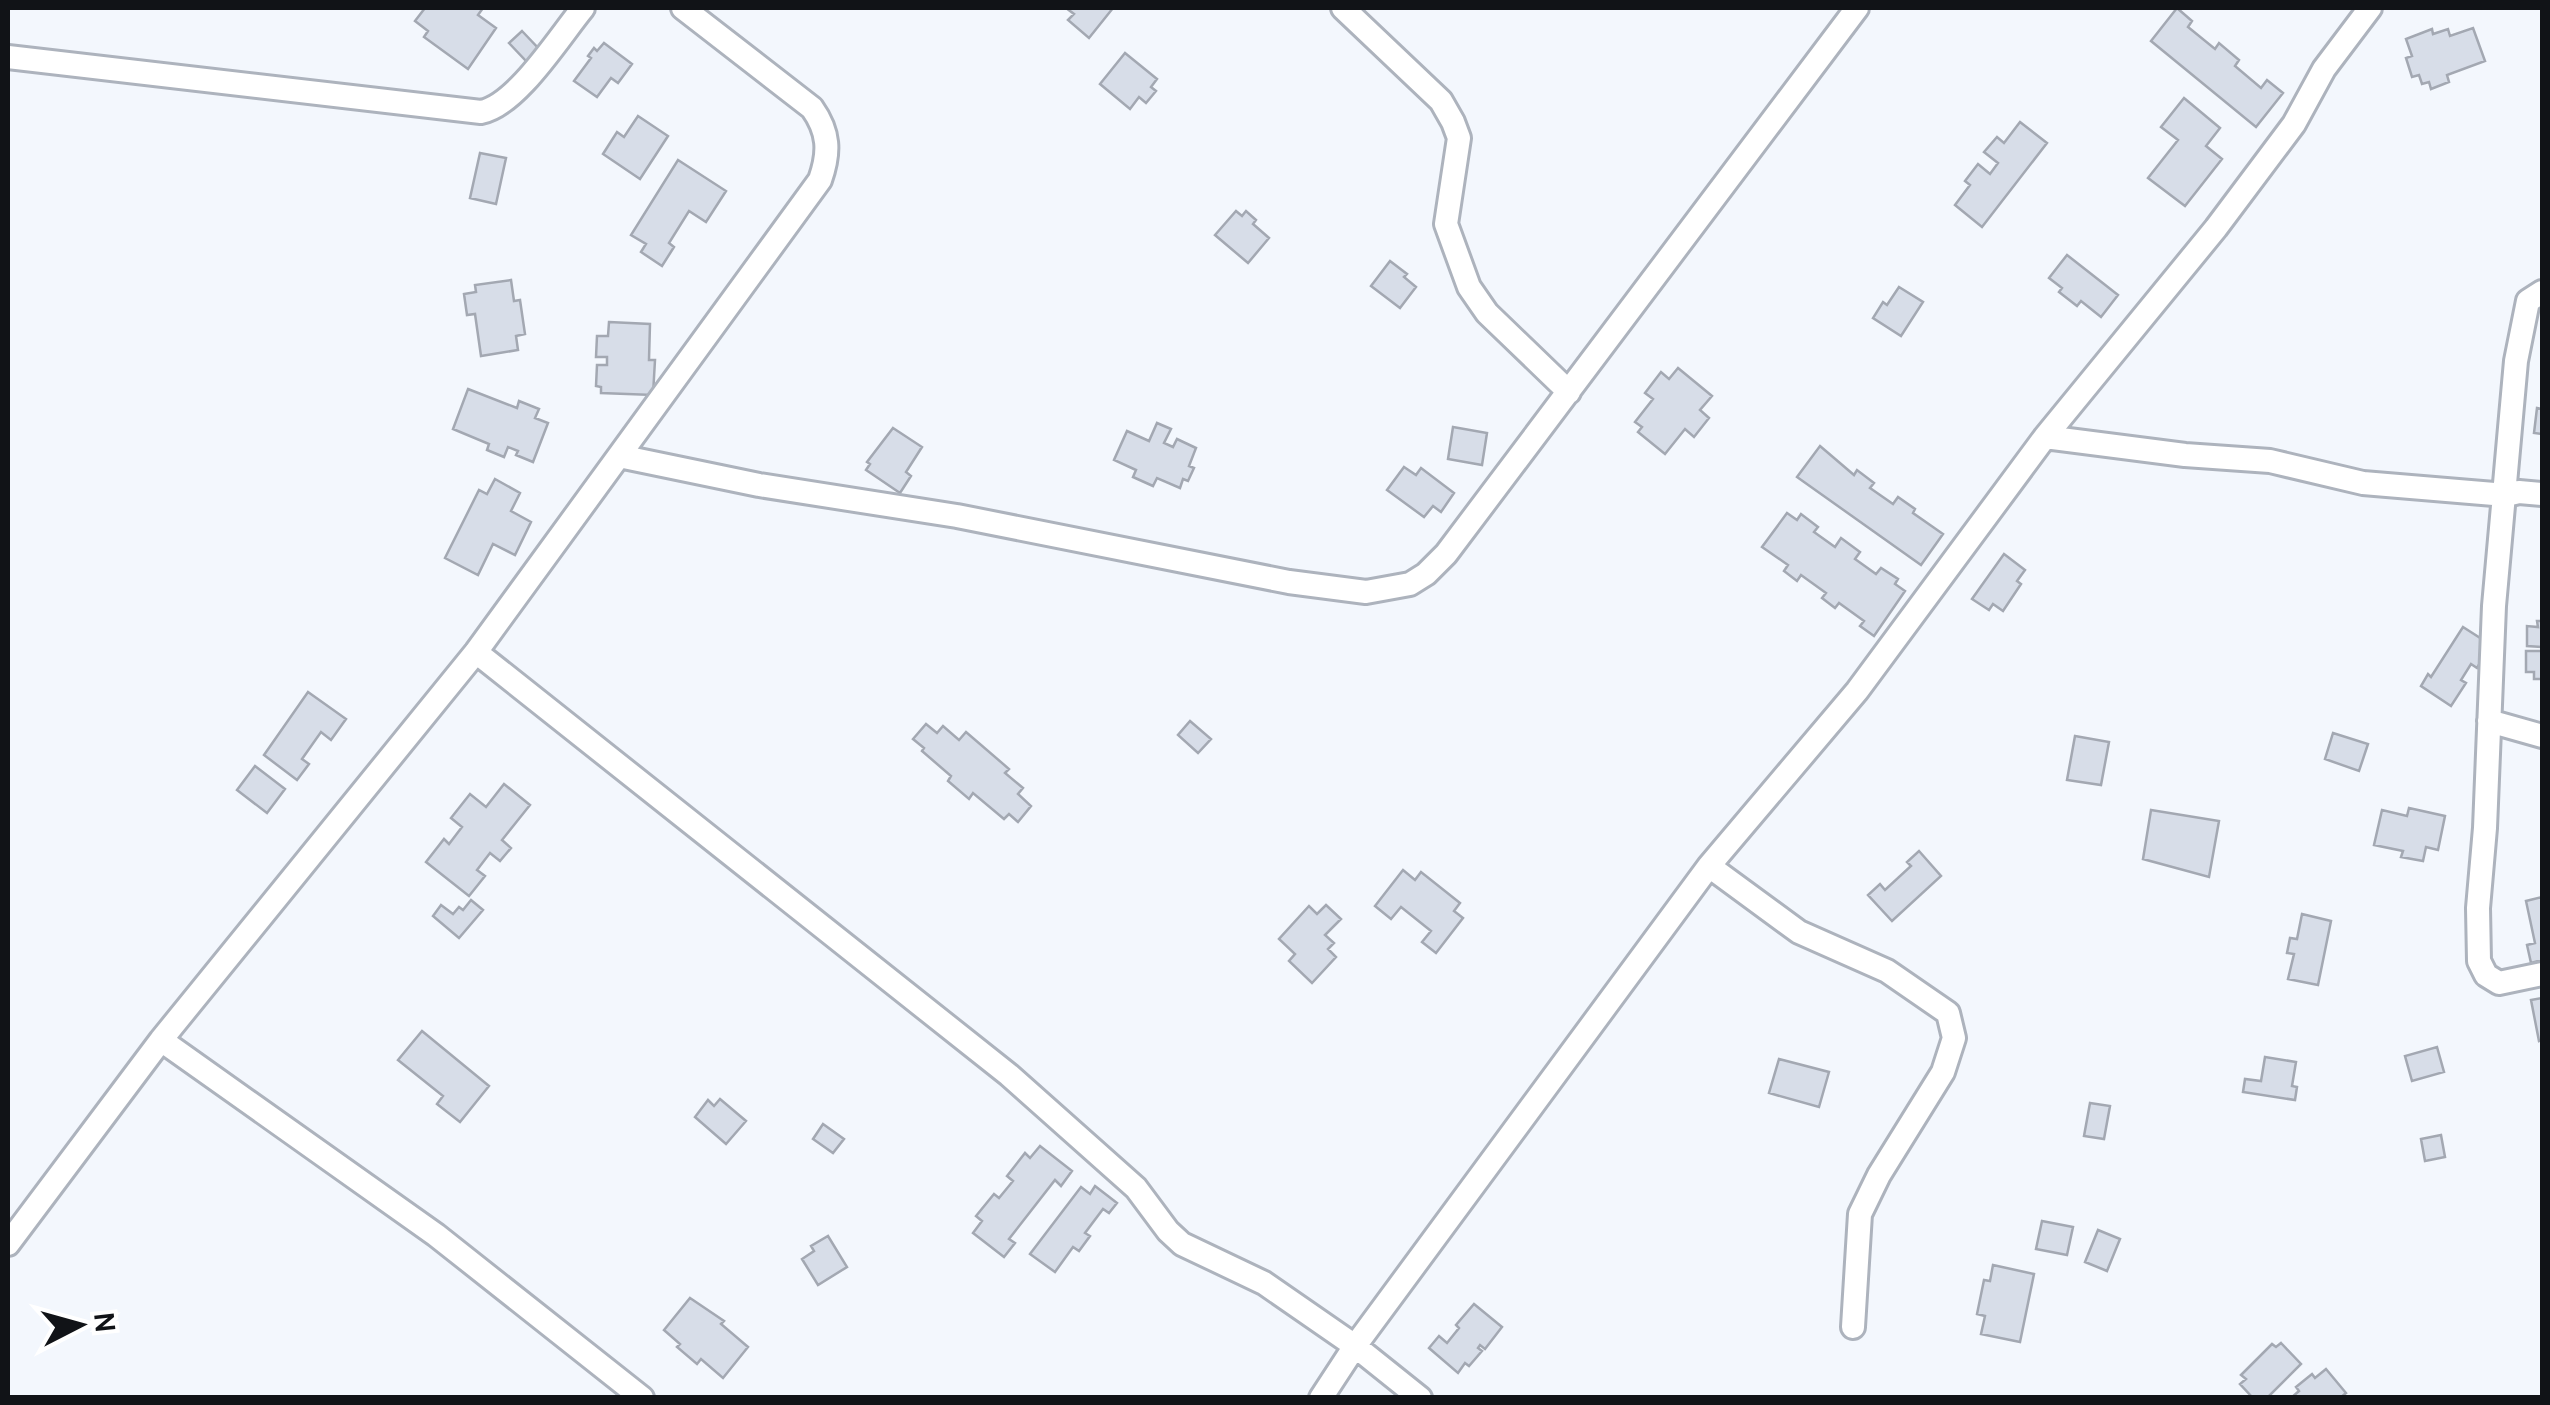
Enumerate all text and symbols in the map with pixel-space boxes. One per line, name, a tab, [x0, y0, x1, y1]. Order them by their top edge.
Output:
north arrow	[30, 1275, 130, 1375]
text: N	[87, 1311, 123, 1334]

